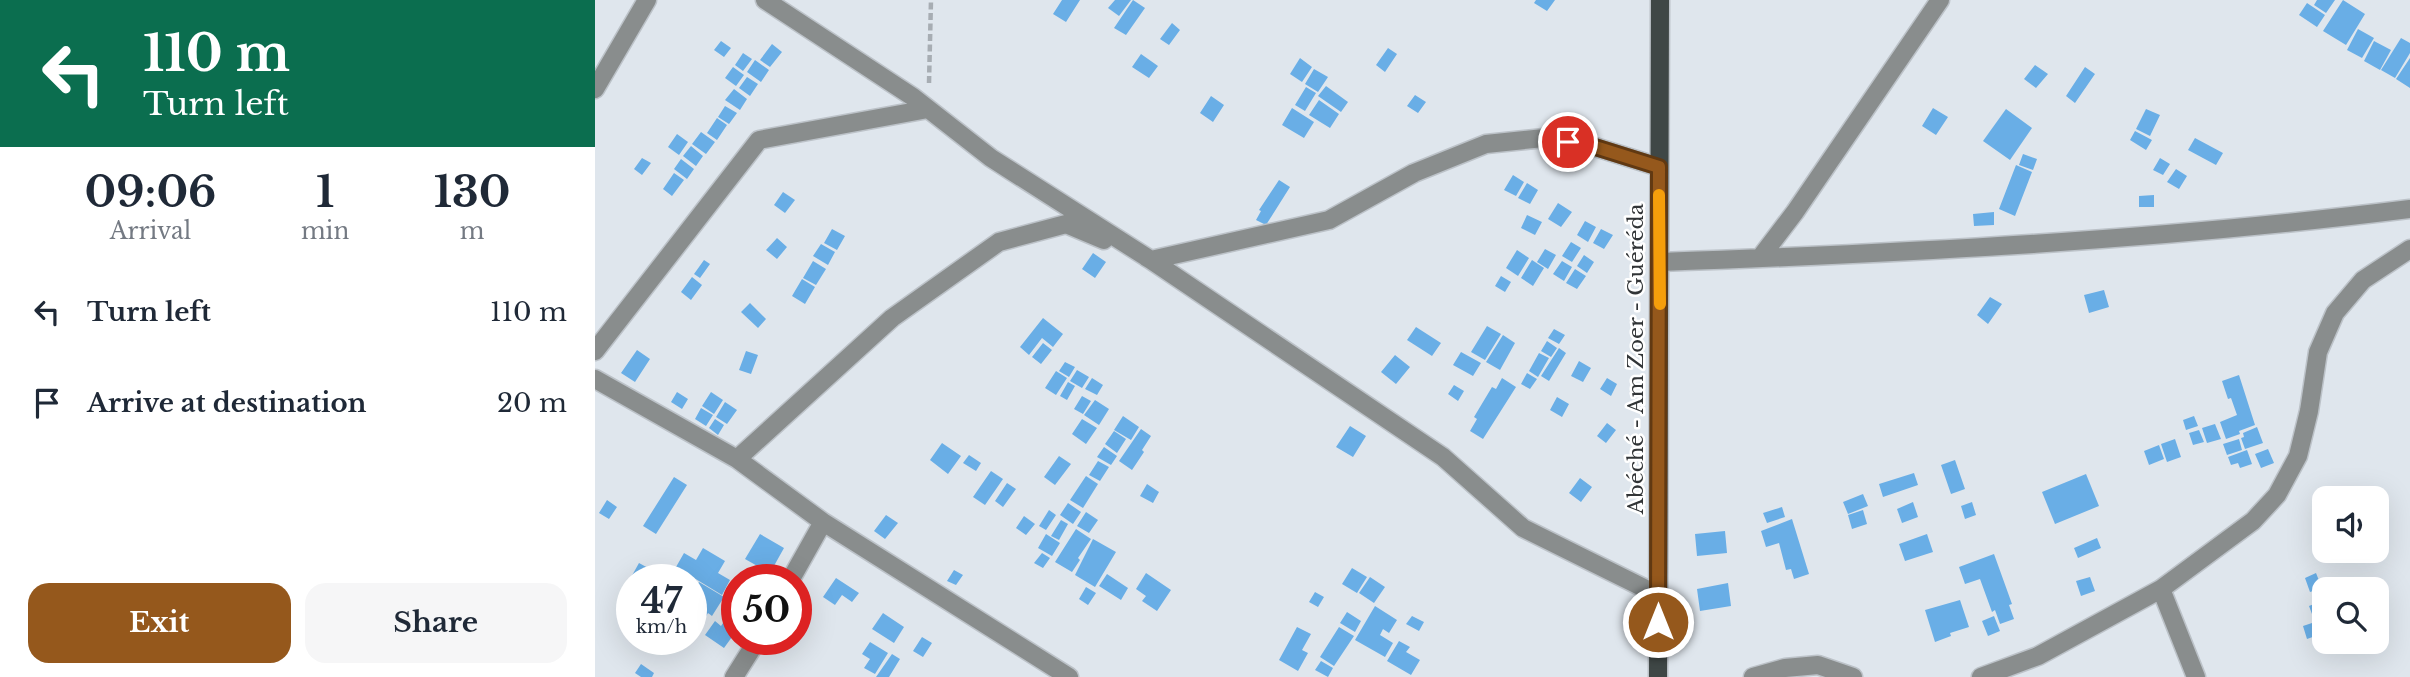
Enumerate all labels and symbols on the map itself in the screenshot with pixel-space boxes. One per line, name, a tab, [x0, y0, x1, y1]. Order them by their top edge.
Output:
pin	[1538, 112, 1598, 172]
street label: Abéché - Am Zoer - Guéréda	[1623, 203, 1649, 515]
speed limit sign: 50	[721, 564, 812, 655]
position arrow	[1621, 585, 1695, 659]

